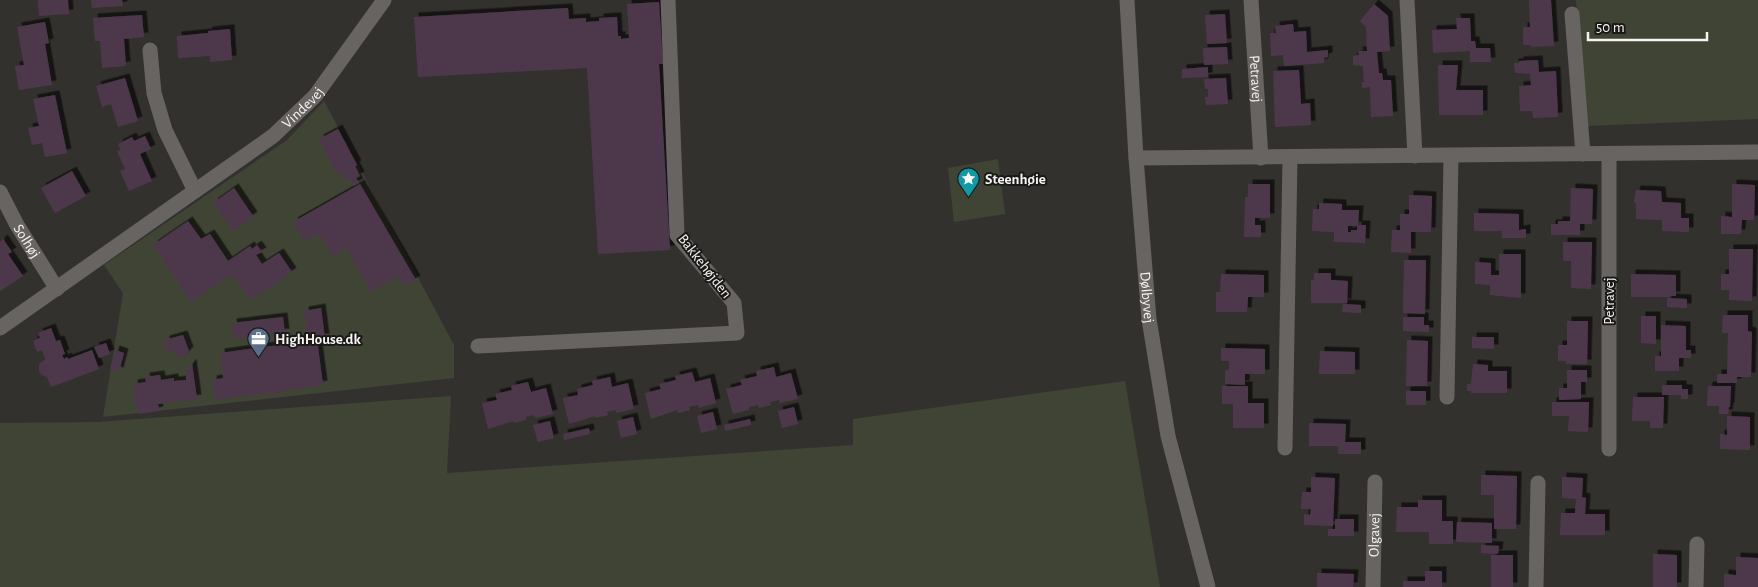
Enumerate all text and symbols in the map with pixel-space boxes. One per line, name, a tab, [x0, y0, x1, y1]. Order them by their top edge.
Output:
scale bar	[1588, 10, 1707, 42]
text: 50 m	[1596, 20, 1625, 35]
street label: Petravej	[1247, 55, 1264, 103]
street label: Vindevej	[279, 85, 327, 131]
place icon: Steenhøie	[957, 167, 981, 198]
place label: Steenhøie	[985, 172, 1046, 187]
street label: Solhøj	[10, 222, 43, 261]
street label: Bakkehøjden	[675, 231, 734, 301]
street label: Dølbyvej	[1137, 271, 1157, 324]
street label: Petravej	[1602, 277, 1617, 325]
office icon: HighHouse.dk	[247, 327, 271, 358]
place label: HighHouse.dk	[275, 332, 361, 347]
street label: Olgavej	[1367, 513, 1382, 557]

